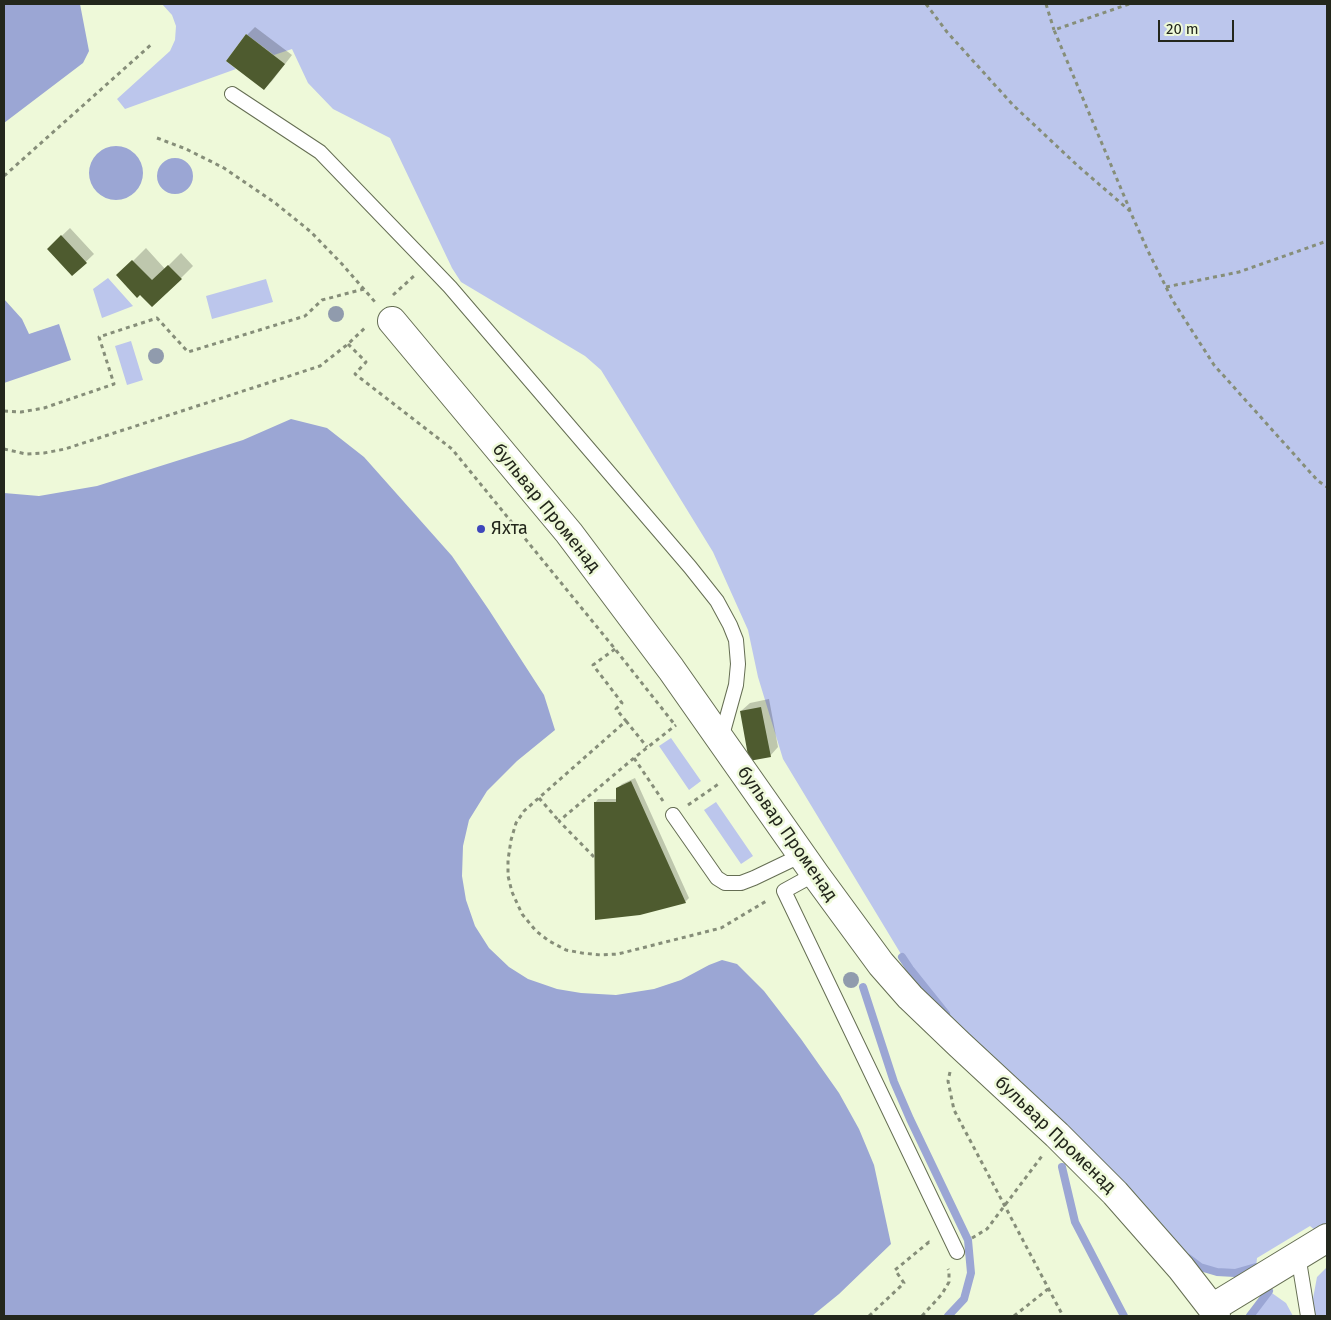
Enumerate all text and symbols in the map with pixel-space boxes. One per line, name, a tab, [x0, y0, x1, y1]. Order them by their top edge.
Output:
scale bar	[1161, 10, 1237, 42]
text: 20 m	[1166, 20, 1199, 38]
street label: бульвар Променад	[487, 439, 605, 577]
place label: Яхта	[491, 518, 528, 540]
marker: Яхта	[475, 523, 487, 535]
street label: бульвар Променад	[732, 762, 842, 906]
street label: бульвар Променад	[990, 1072, 1120, 1198]

